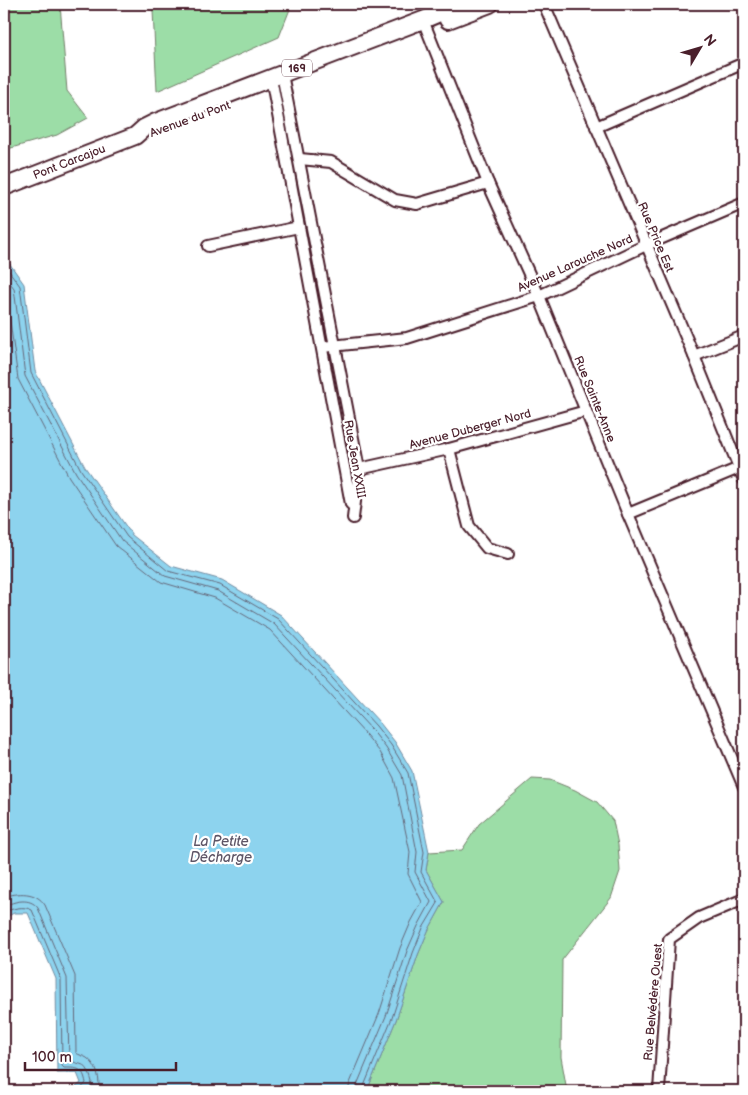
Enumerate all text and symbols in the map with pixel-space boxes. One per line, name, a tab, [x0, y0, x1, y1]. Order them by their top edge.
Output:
north arrow	[676, 22, 726, 72]
text: N	[700, 31, 720, 50]
road number: 169	[282, 59, 312, 76]
street label: Avenue du Pont	[148, 98, 233, 141]
street label: Pont Carcajou	[31, 141, 108, 183]
street label: Rue Price Est	[634, 200, 677, 275]
street label: Avenue Larouche Nord	[515, 231, 635, 296]
street label: Rue Sainte-Anne	[570, 354, 619, 444]
street label: Avenue Duberger Nord	[408, 406, 533, 453]
street label: Rue Jean XXIII	[340, 419, 369, 500]
water label: La Petite Décharge	[190, 833, 252, 866]
street label: Rue Belvédère Ouest	[641, 943, 666, 1061]
scale bar	[25, 1040, 176, 1072]
text: 100 m	[32, 1048, 72, 1067]

